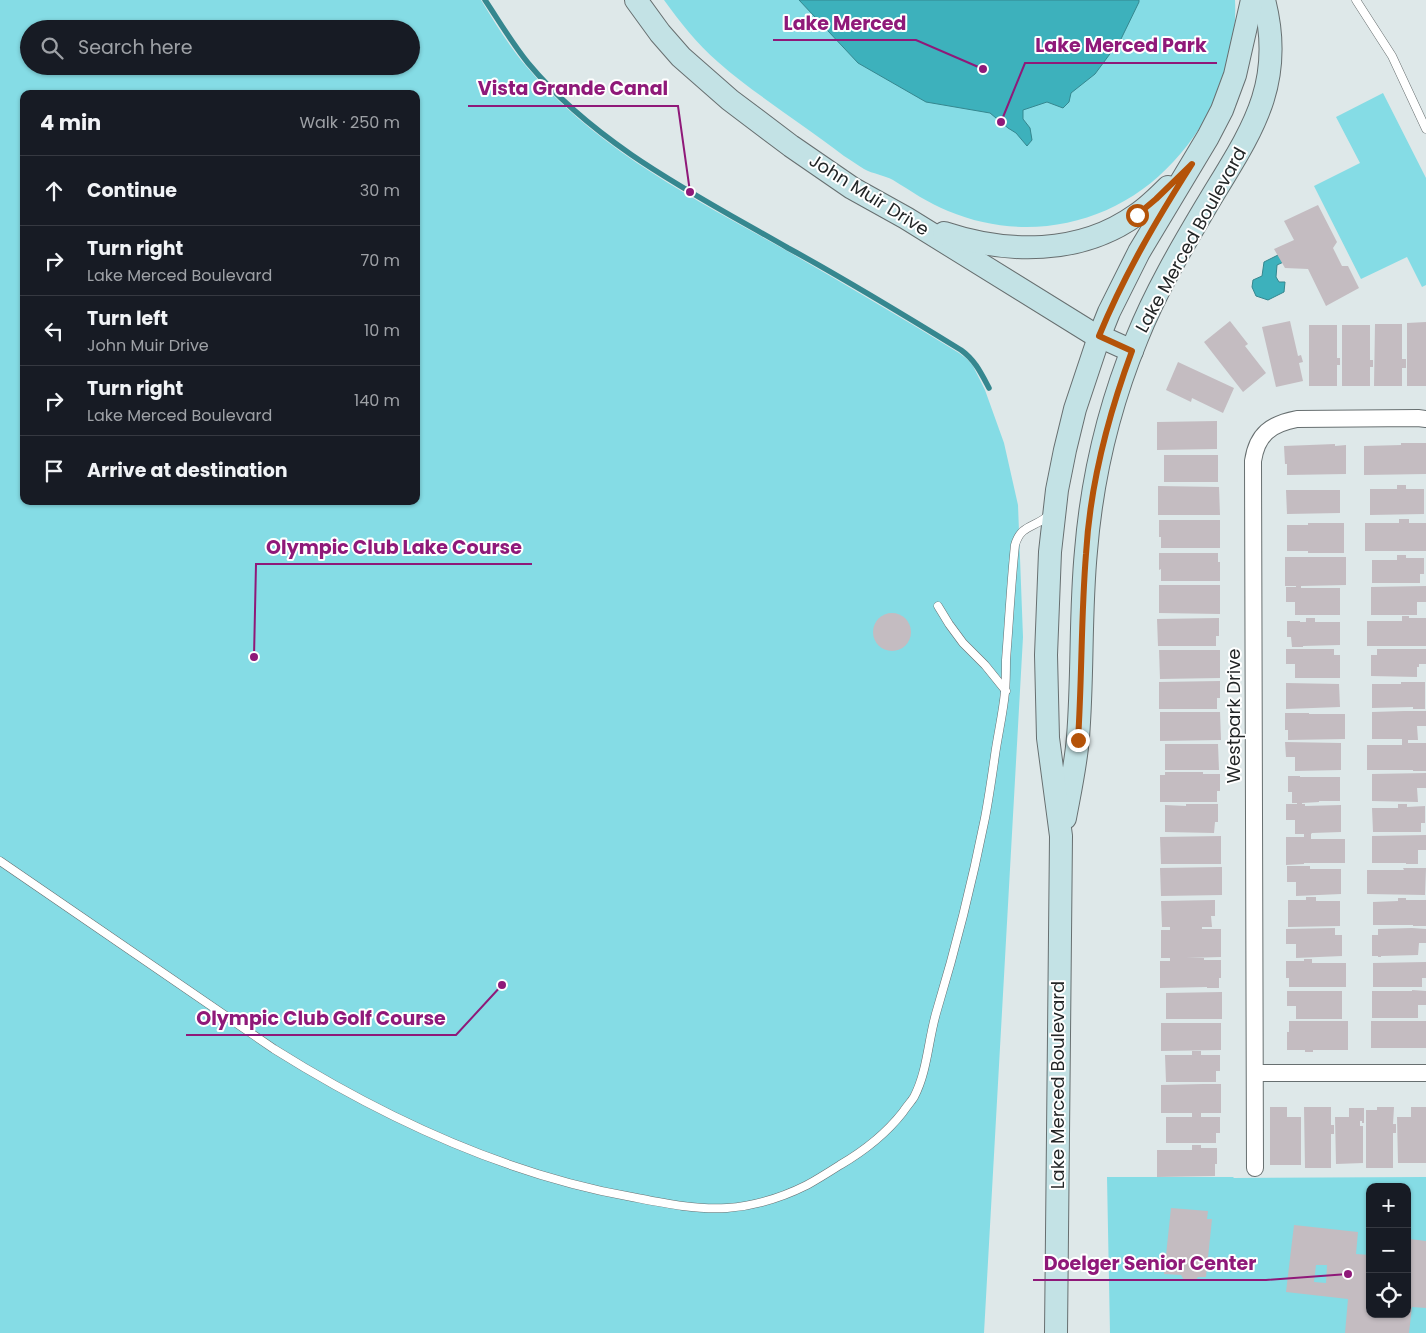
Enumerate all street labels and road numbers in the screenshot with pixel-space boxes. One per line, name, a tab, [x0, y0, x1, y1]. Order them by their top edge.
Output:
street label: Lake Merced Boulevard	[1129, 143, 1252, 337]
street label: John Muir Drive	[805, 148, 934, 241]
street label: Westpark Drive	[1221, 649, 1246, 783]
street label: Lake Merced Boulevard	[1045, 981, 1070, 1189]

